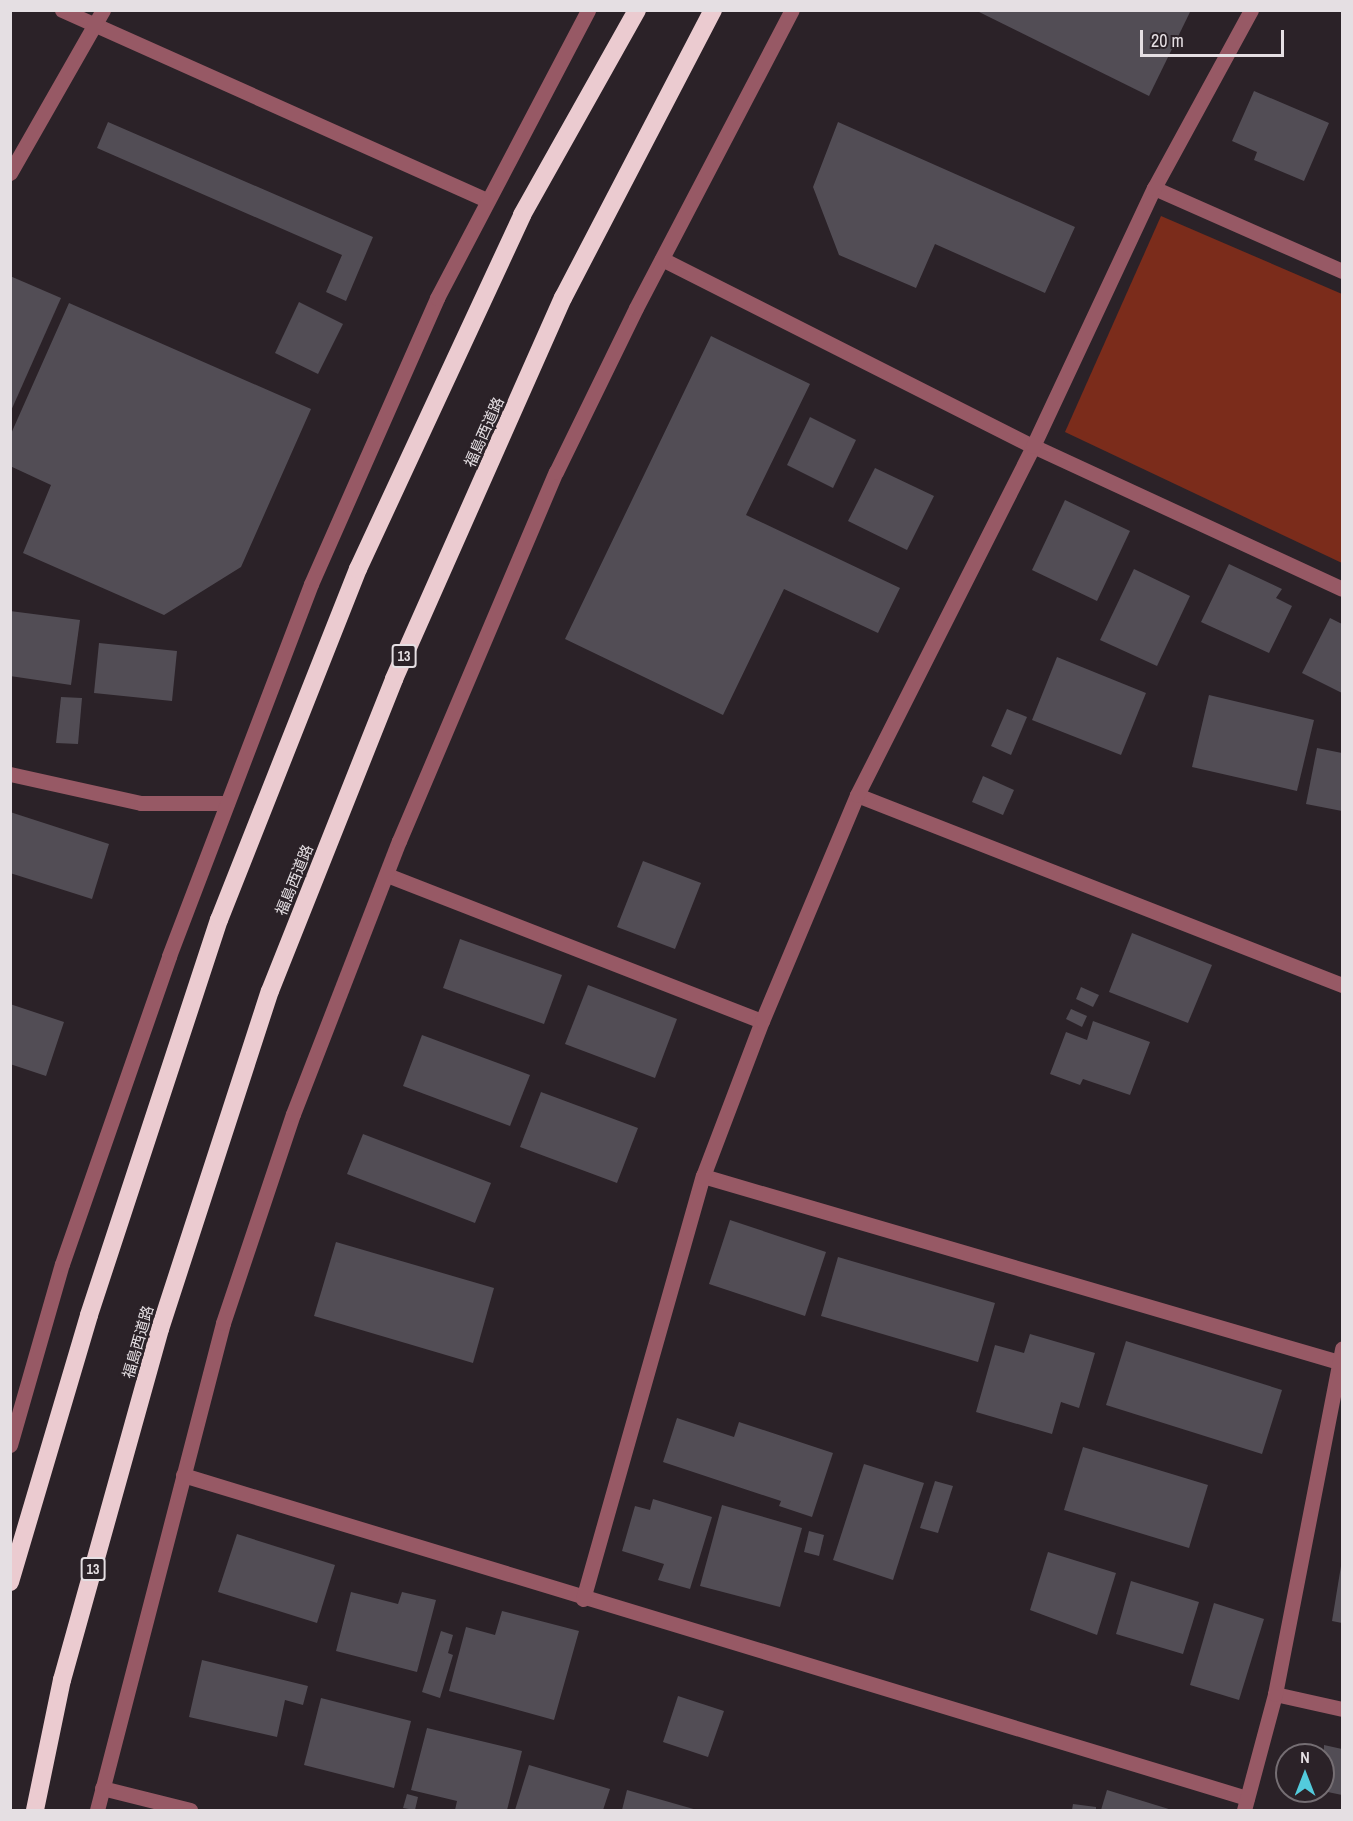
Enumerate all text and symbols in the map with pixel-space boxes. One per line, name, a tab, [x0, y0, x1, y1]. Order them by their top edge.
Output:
scale bar	[1143, 18, 1287, 56]
text: 20 m	[1151, 28, 1184, 53]
street label: 福島西道路	[461, 394, 507, 470]
road number: 13	[390, 645, 418, 667]
street label: 福島西道路	[272, 842, 316, 918]
street label: 福島西道路	[119, 1303, 157, 1381]
road number: 13	[80, 1558, 106, 1580]
north arrow	[1275, 1743, 1335, 1803]
text: N	[1300, 1746, 1310, 1768]

